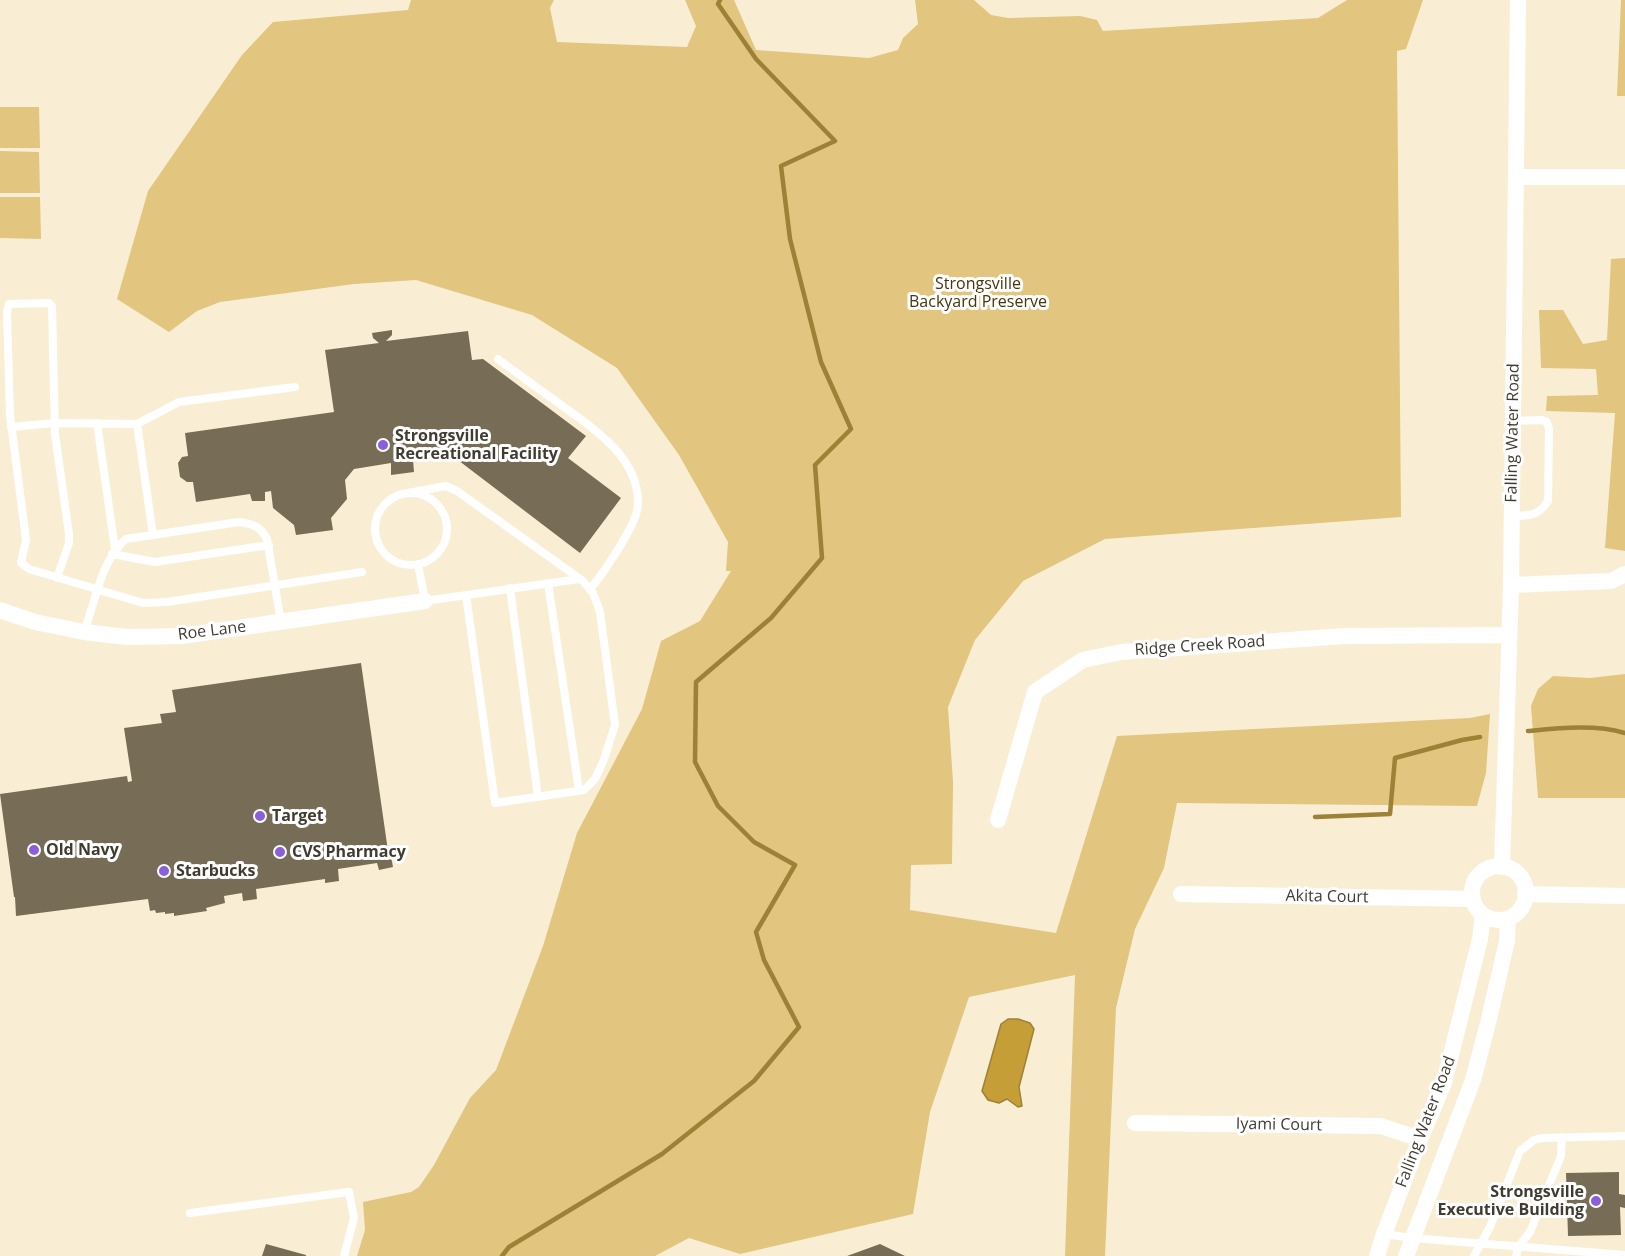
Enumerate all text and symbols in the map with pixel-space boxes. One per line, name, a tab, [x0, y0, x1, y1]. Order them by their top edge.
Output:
park label: Strongsville Backyard Preserve	[909, 274, 1047, 312]
street label: Falling Water Road	[1502, 363, 1524, 503]
place label: Strongsville Recreational Facility	[395, 426, 558, 464]
marker: Strongsville Recreational Facility	[376, 438, 390, 452]
street label: Roe Lane	[177, 617, 247, 645]
street label: Ridge Creek Road	[1134, 632, 1266, 660]
place label: Target	[272, 806, 324, 826]
marker: Target	[253, 809, 267, 823]
place label: Old Navy	[46, 840, 119, 860]
place label: CVS Pharmacy	[292, 842, 406, 862]
marker: Old Navy	[27, 843, 41, 857]
marker: CVS Pharmacy	[273, 845, 287, 859]
place label: Starbucks	[176, 861, 255, 881]
marker: Starbucks	[157, 864, 171, 878]
street label: Akita Court	[1285, 887, 1369, 907]
street label: Falling Water Road	[1392, 1054, 1460, 1190]
street label: Iyami Court	[1236, 1115, 1322, 1135]
place label: Strongsville Executive Building	[1437, 1182, 1584, 1220]
marker: Strongsville Executive Building	[1589, 1194, 1603, 1208]

